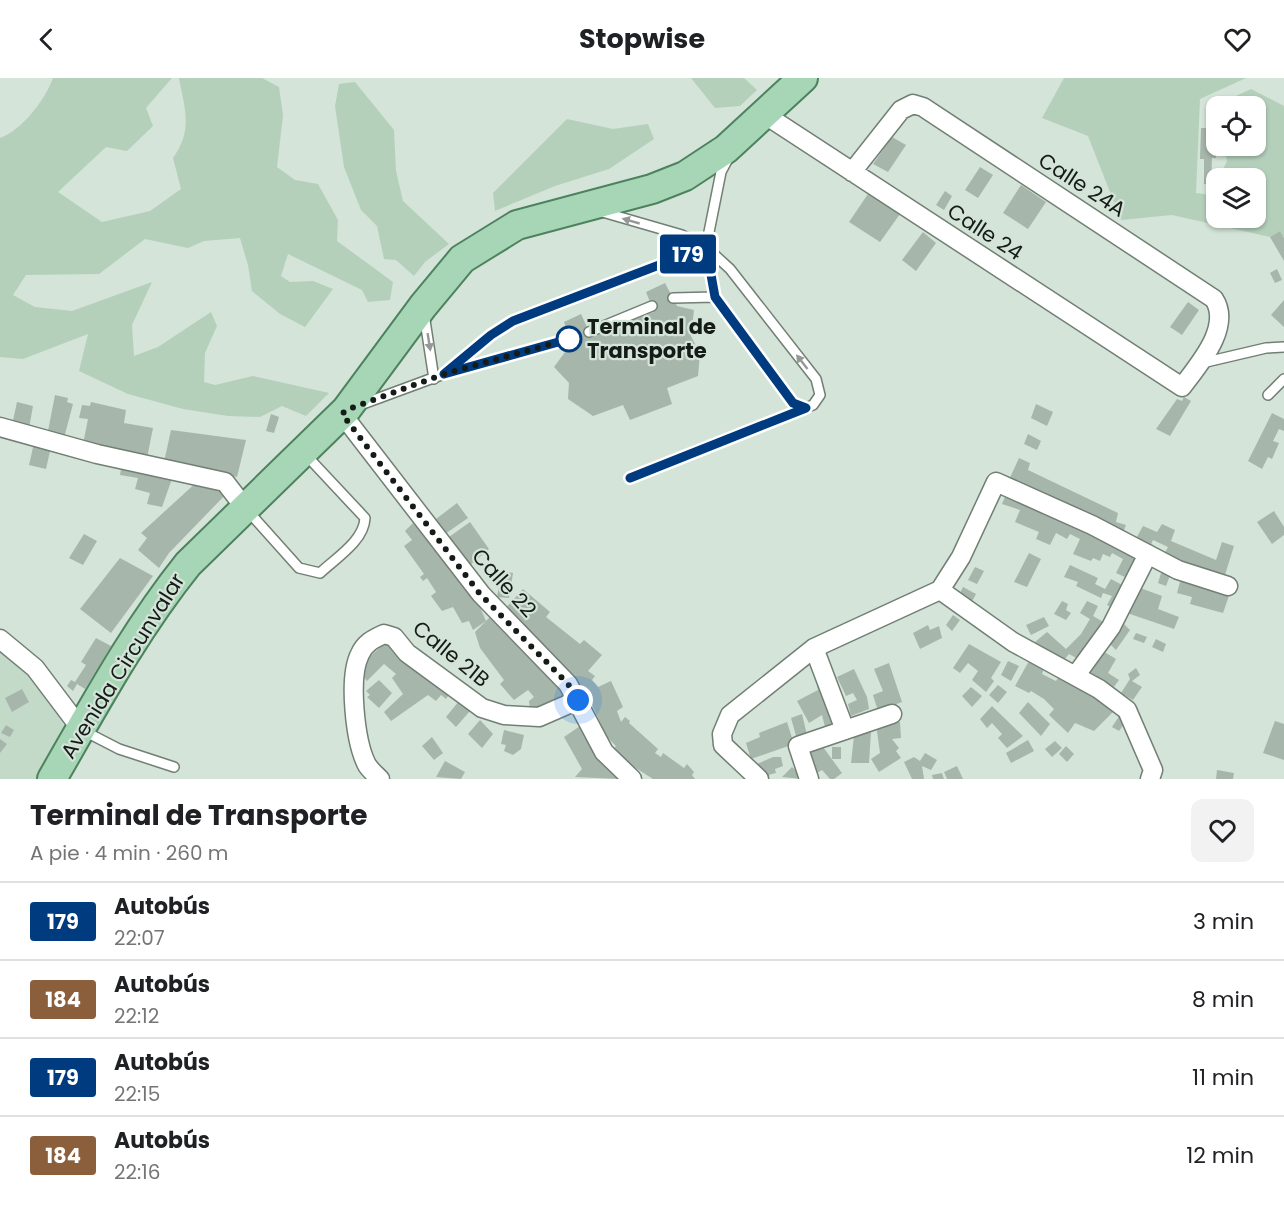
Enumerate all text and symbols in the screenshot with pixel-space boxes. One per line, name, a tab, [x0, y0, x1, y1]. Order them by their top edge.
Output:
text: Stopwise	[579, 20, 705, 57]
icon: back	[30, 23, 63, 56]
icon: heart	[1221, 23, 1254, 56]
map controls	[1206, 96, 1266, 228]
button: locate	[1206, 96, 1266, 156]
street label: Calle 24A	[1033, 146, 1132, 224]
button: layers	[1206, 168, 1266, 228]
street label: Calle 24	[942, 196, 1029, 267]
one-way arrow	[622, 216, 640, 225]
line badge: 179	[654, 234, 722, 273]
text: 179	[672, 240, 704, 269]
place label: Terminal de Transporte	[587, 312, 716, 365]
marker: Terminal de Transporte	[556, 326, 582, 352]
one-way arrow	[424, 333, 433, 352]
one-way arrow	[796, 354, 809, 370]
street label: Calle 22	[466, 542, 543, 623]
street label: Avenida Circunvalar	[54, 567, 192, 764]
street label: Calle 21B	[407, 614, 496, 694]
your location	[563, 685, 593, 715]
text: Terminal de Transporte	[30, 796, 367, 835]
button: heart	[1191, 799, 1254, 862]
text: A pie · 4 min · 260 m	[30, 839, 228, 867]
text: Autobús	[114, 891, 210, 922]
text: 3 min	[1193, 906, 1254, 937]
text: 179	[47, 907, 79, 936]
text: 22:07	[114, 924, 165, 952]
text: Autobús	[114, 969, 210, 1000]
text: 8 min	[1192, 984, 1254, 1015]
text: 184	[45, 985, 81, 1014]
text: 22:12	[114, 1002, 159, 1030]
text: Autobús	[114, 1047, 210, 1078]
text: 11 min	[1192, 1062, 1254, 1093]
text: 179	[47, 1063, 79, 1092]
text: 22:15	[114, 1080, 160, 1108]
text: Autobús	[114, 1125, 210, 1156]
text: 12 min	[1186, 1140, 1254, 1171]
text: 184	[45, 1141, 81, 1170]
text: 22:16	[114, 1158, 160, 1186]

